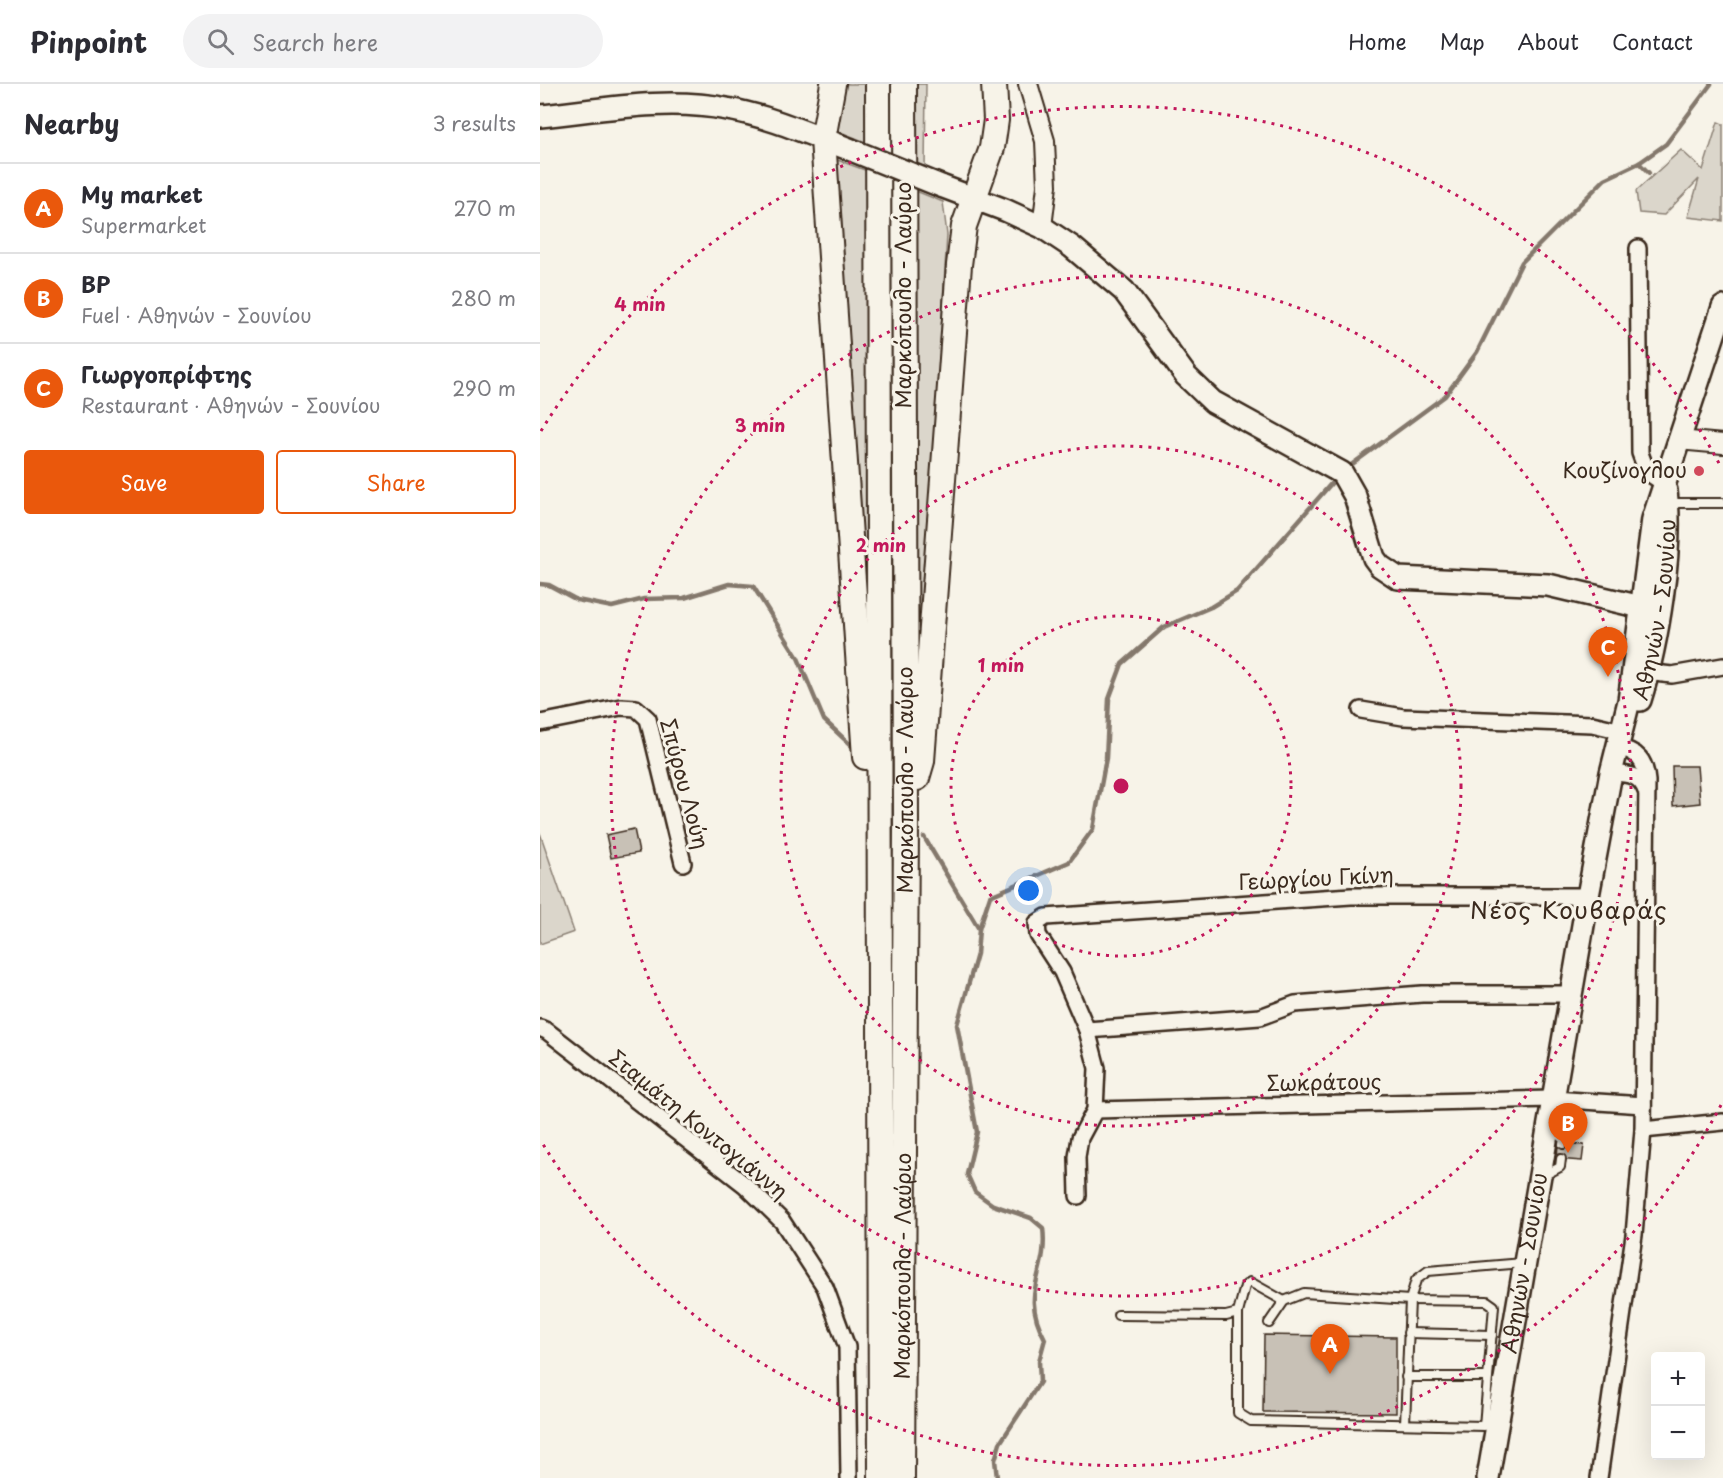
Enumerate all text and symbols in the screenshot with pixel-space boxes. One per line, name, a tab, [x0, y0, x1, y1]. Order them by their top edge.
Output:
search box	[183, 14, 603, 68]
text: Pinpoint	[30, 20, 147, 63]
icon: search	[204, 25, 237, 58]
text: Search here	[252, 25, 378, 58]
text: Home	[1348, 25, 1407, 57]
text: Map	[1440, 25, 1485, 57]
text: About	[1518, 25, 1579, 57]
text: Contact	[1612, 25, 1693, 57]
text: Nearby	[24, 104, 119, 143]
text: 3 results	[433, 108, 516, 138]
text: My market	[81, 177, 203, 210]
street label: Μαρκόπουλο - Λαύριο	[886, 182, 918, 408]
text: A	[36, 193, 51, 223]
text: 270 m	[453, 193, 516, 223]
text: Supermarket	[81, 210, 207, 240]
text: BP	[81, 267, 110, 300]
text: B	[37, 283, 50, 313]
text: 280 m	[451, 283, 516, 313]
text: 4 min	[614, 290, 666, 317]
text: Fuel · Αθηνών - Σουνίου	[81, 300, 312, 330]
text: Γιωργοπρίφτης	[81, 357, 252, 390]
text: C	[36, 373, 51, 403]
text: 290 m	[452, 373, 516, 403]
text: Restaurant · Αθηνών - Σουνίου	[81, 390, 381, 420]
text: 3 min	[735, 411, 785, 438]
button: Save	[24, 450, 264, 514]
button: Share	[276, 450, 516, 514]
place label: Κουζίνογλου	[1562, 453, 1687, 485]
marker: Κουζίνογλου	[1692, 464, 1706, 478]
street label: Αθηνών - Σουνίου	[1623, 519, 1682, 703]
text: 2 min	[856, 531, 906, 558]
pin: C	[1588, 628, 1628, 677]
text: 1 min	[978, 651, 1024, 678]
street label: Μαρκόπουλο - Λαύριο	[888, 667, 920, 894]
street label: Σπύρου Λούη	[653, 715, 719, 852]
centre of rings	[1111, 776, 1131, 796]
street label: Γεωργίου Γκίνη	[1237, 857, 1394, 897]
your location	[1014, 876, 1043, 905]
district label: Νέος Κουβαράς	[1470, 891, 1668, 927]
street label: Σταμάτη Κοντογιάννη	[603, 1041, 796, 1206]
street label: Σωκράτους	[1266, 1064, 1382, 1098]
pin: B	[1548, 1104, 1588, 1153]
street label: Μαρκόπουλο - Λαύριο	[885, 1152, 918, 1380]
street label: Αθηνών - Σουνίου	[1492, 1170, 1554, 1356]
pin: A	[1310, 1324, 1350, 1374]
map controls	[1651, 1352, 1705, 1460]
button: +	[1651, 1352, 1705, 1406]
button: −	[1651, 1406, 1705, 1460]

